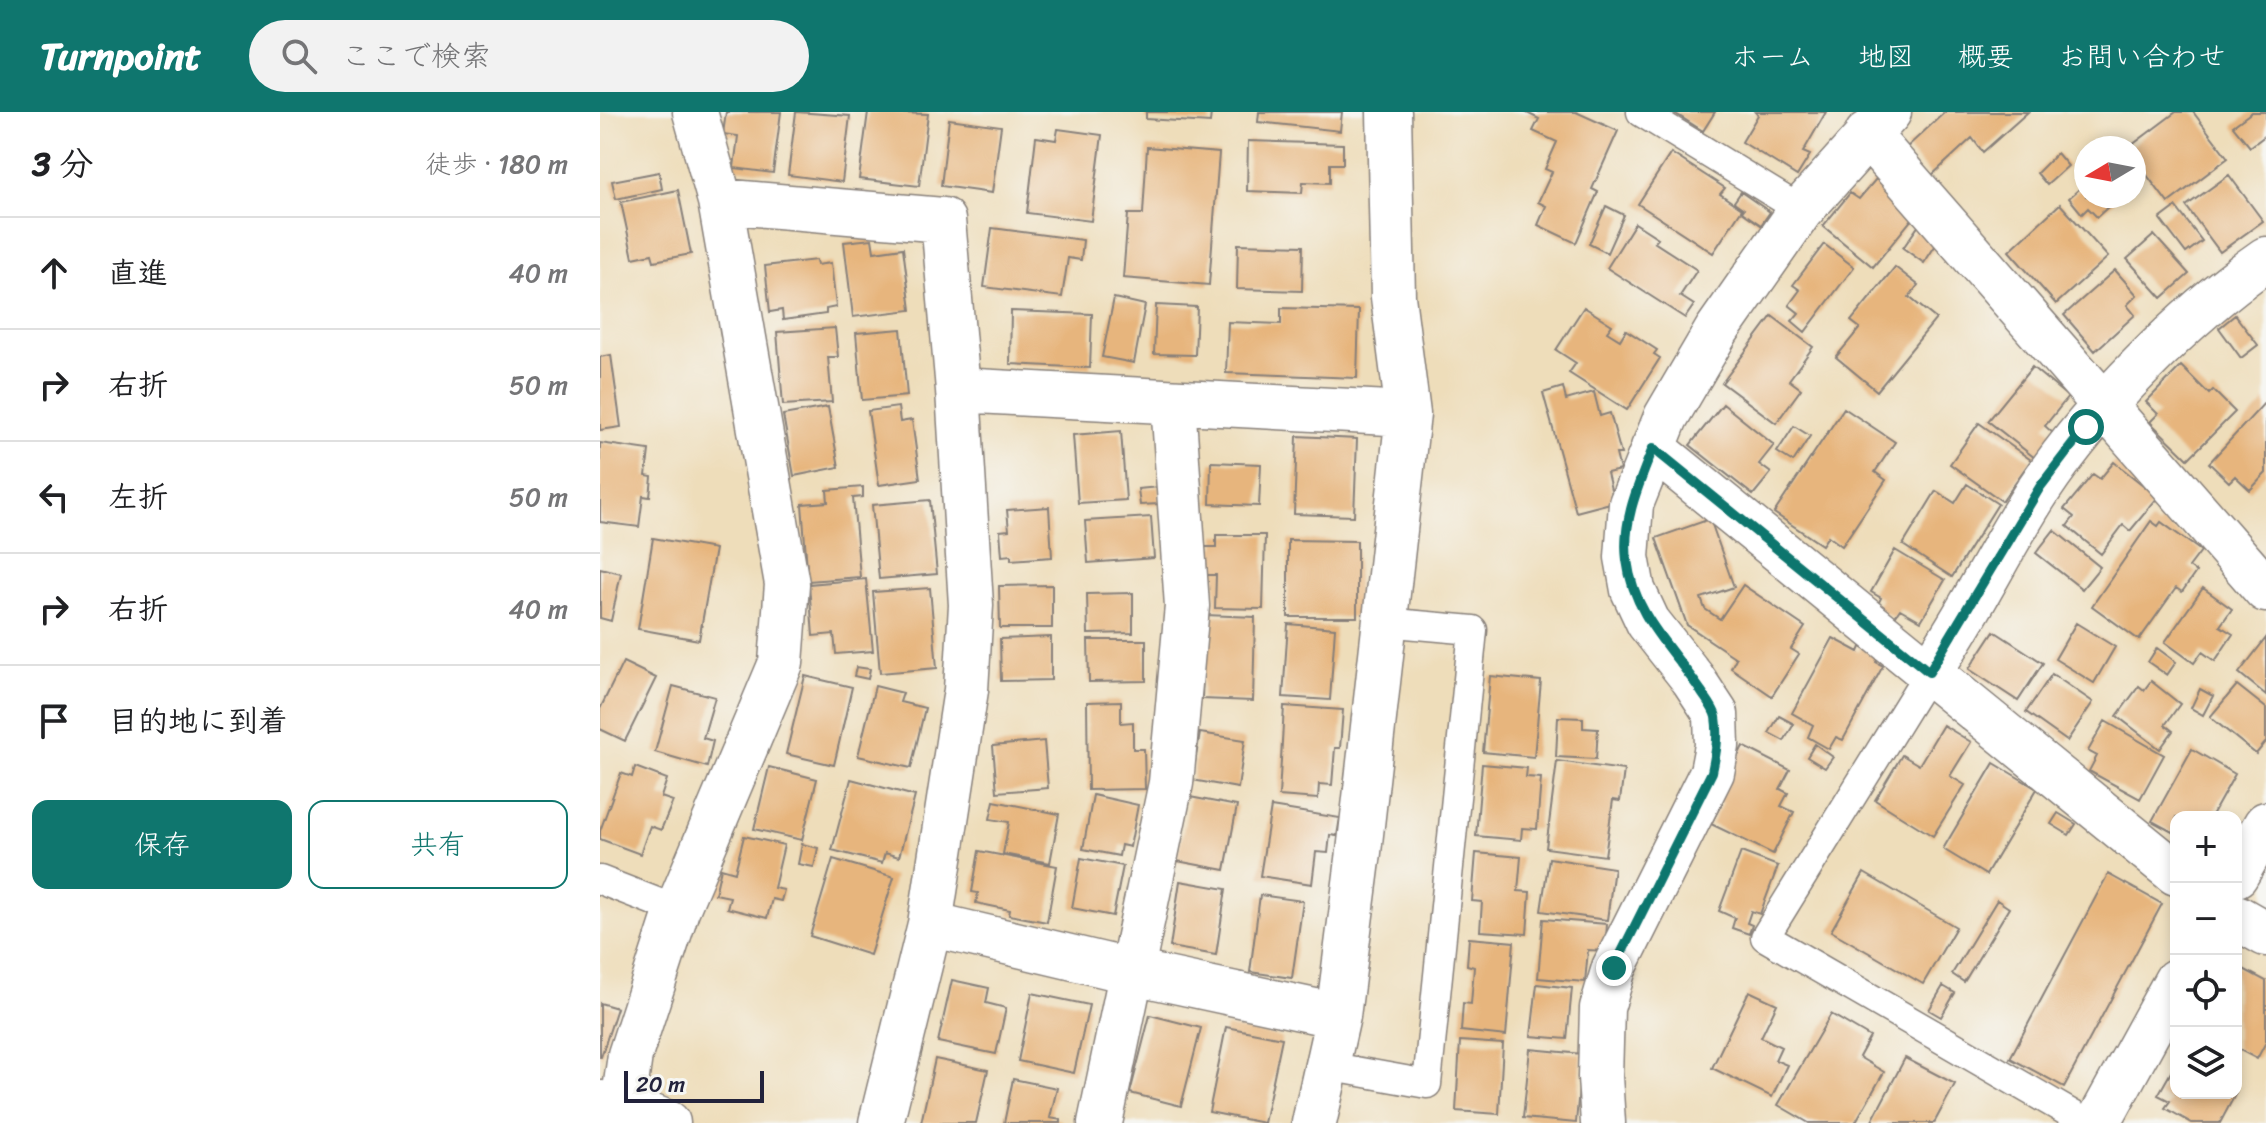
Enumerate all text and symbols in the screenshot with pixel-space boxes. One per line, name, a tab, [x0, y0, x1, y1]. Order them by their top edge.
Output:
search box	[249, 20, 809, 92]
text: Turnpoint	[40, 23, 201, 90]
text: ここで検索	[341, 29, 491, 83]
text: ホーム	[1731, 32, 1814, 81]
text: 地図	[1858, 32, 1914, 81]
text: 概要	[1958, 32, 2014, 81]
text: お問い合わせ	[2058, 32, 2226, 81]
icon: search	[277, 34, 321, 78]
text: 3 分	[32, 134, 94, 194]
north arrow	[2074, 136, 2146, 208]
text: 徒歩 · 180 m	[426, 141, 568, 187]
text: 直進	[108, 246, 168, 300]
text: 40 m	[509, 250, 568, 296]
icon: ahead	[32, 251, 76, 295]
text: 右折	[108, 358, 168, 412]
text: 50 m	[509, 362, 568, 408]
icon: right	[32, 363, 76, 407]
route start	[2068, 409, 2104, 445]
text: 左折	[108, 470, 168, 524]
text: 50 m	[509, 474, 568, 520]
icon: left	[32, 475, 76, 519]
text: 右折	[108, 582, 168, 636]
text: 40 m	[509, 586, 568, 632]
icon: right	[32, 587, 76, 631]
text: 目的地に到着	[108, 694, 288, 748]
icon: arrive	[32, 699, 76, 743]
button: 保存	[32, 800, 292, 889]
button: 共有	[308, 800, 568, 889]
map controls	[2170, 811, 2242, 1099]
button: +	[2170, 811, 2242, 883]
button: −	[2170, 883, 2242, 955]
route end	[1596, 950, 1632, 986]
button: locate	[2170, 955, 2242, 1027]
button: layers	[2170, 1027, 2242, 1099]
text: 20 m	[636, 1065, 685, 1104]
scale bar	[624, 1067, 764, 1103]

